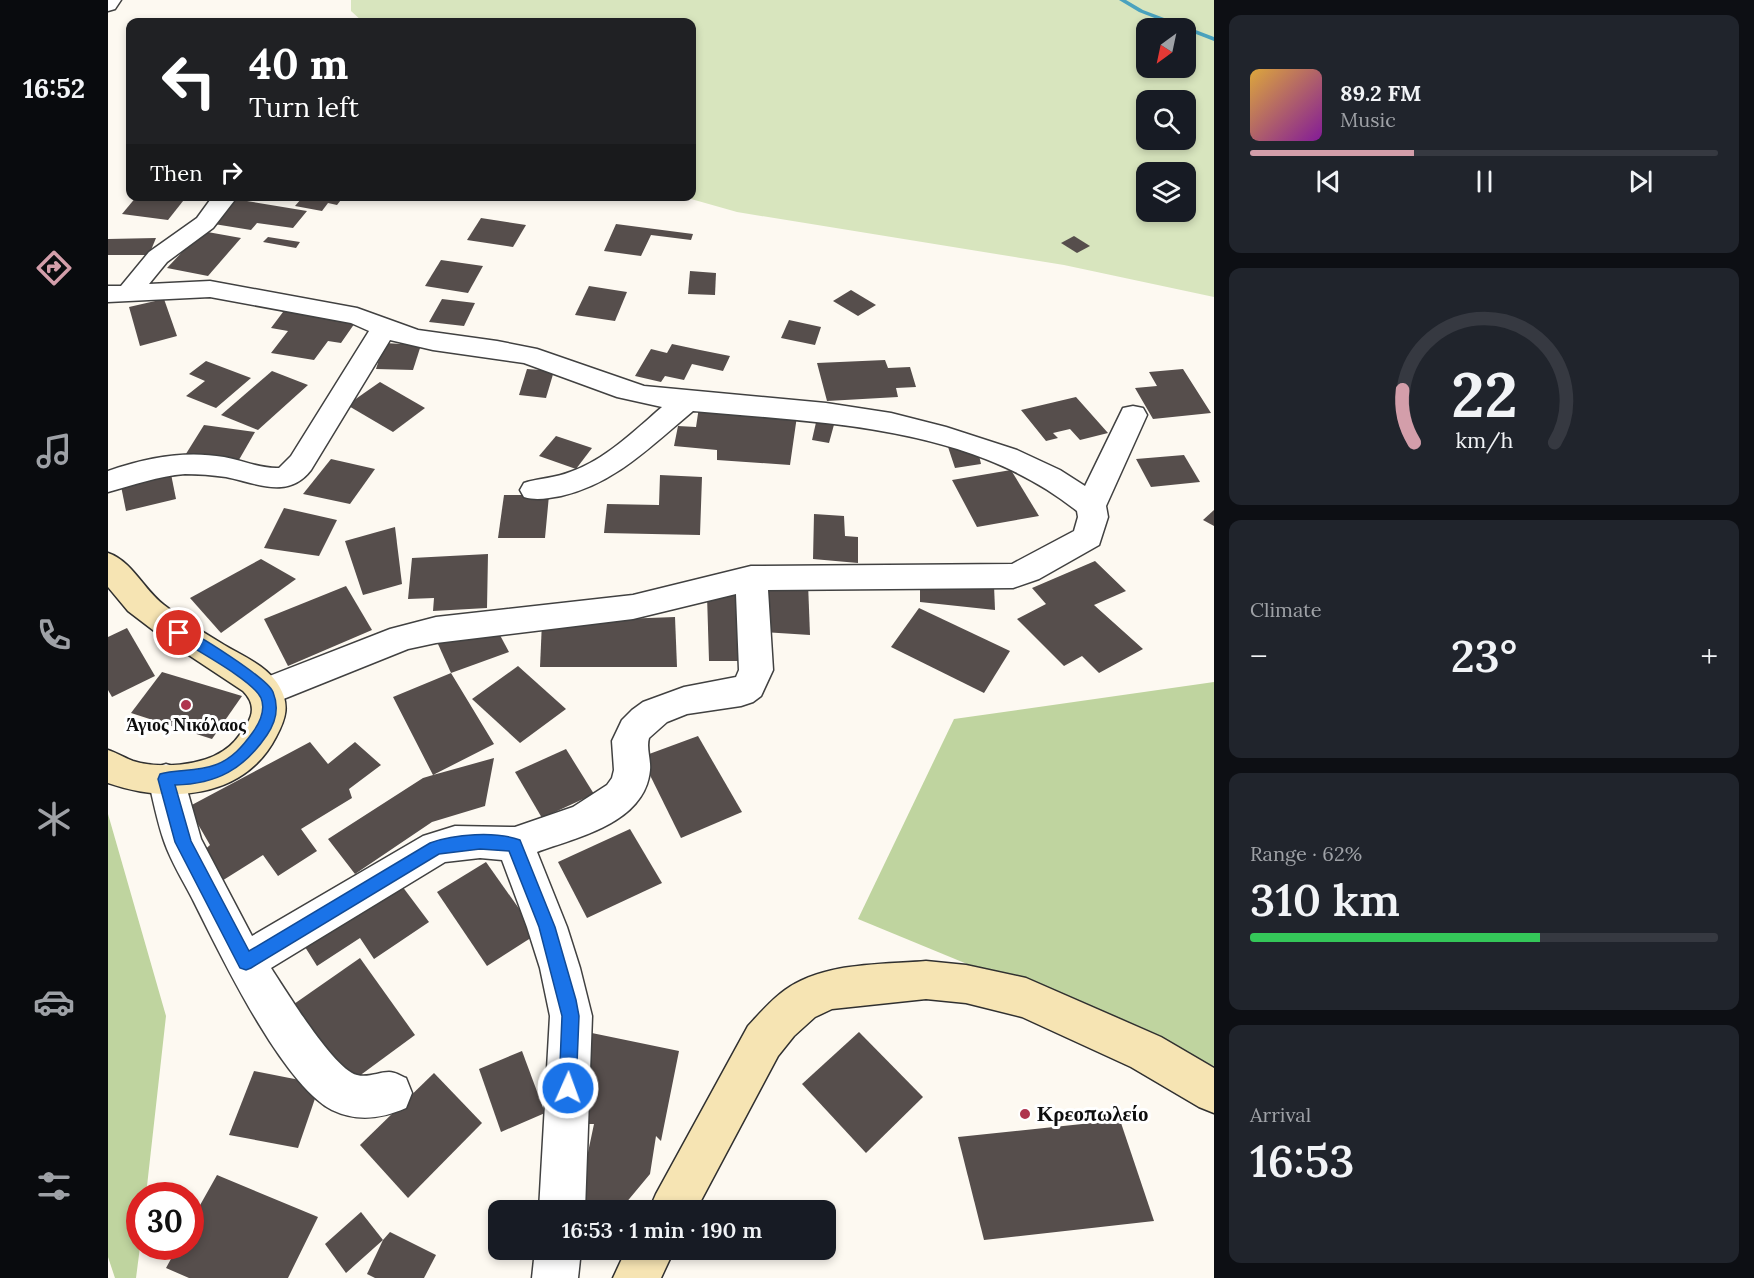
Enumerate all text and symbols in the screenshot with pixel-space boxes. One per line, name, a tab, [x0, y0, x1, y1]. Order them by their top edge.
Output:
north arrow	[1136, 18, 1196, 78]
map controls	[1136, 18, 1196, 222]
text: 40 m	[249, 37, 348, 91]
icon: left	[150, 42, 228, 120]
text: 16:52	[23, 71, 85, 105]
text: 89.2 FM	[1340, 79, 1422, 107]
text: Turn left	[249, 90, 359, 124]
button: search	[1136, 90, 1196, 150]
text: Music	[1340, 107, 1396, 132]
icon: right	[215, 156, 248, 189]
text: Then	[150, 159, 203, 187]
button: layers	[1136, 162, 1196, 222]
icon: previous	[1312, 165, 1345, 198]
icon: pause	[1468, 165, 1501, 198]
icon: next	[1624, 165, 1657, 198]
icon: directions	[33, 247, 75, 289]
text: 22	[1451, 355, 1517, 435]
text: km/h	[1455, 427, 1513, 455]
icon: music	[33, 430, 75, 472]
text: Climate	[1250, 597, 1322, 622]
pin	[153, 607, 204, 658]
icon: phone	[33, 614, 75, 656]
icon: arrive	[162, 616, 195, 649]
text: 23°	[1451, 627, 1517, 684]
text: −	[1250, 635, 1268, 677]
text: +	[1700, 635, 1718, 677]
marker: Άγιος Νικόλαος	[179, 698, 193, 712]
place label: Άγιος Νικόλαος	[126, 713, 246, 736]
icon: climate	[33, 798, 75, 840]
text: Range · 62%	[1250, 841, 1362, 866]
text: 310 km	[1250, 871, 1400, 928]
icon: car	[33, 981, 75, 1023]
position arrow	[536, 1056, 600, 1120]
place label: Κρεοπωλείο	[1037, 1100, 1149, 1127]
text: Arrival	[1250, 1102, 1311, 1127]
marker: Κρεοπωλείο	[1018, 1107, 1032, 1121]
text: 16:53	[1250, 1132, 1354, 1189]
icon: filters	[33, 1165, 75, 1207]
speed limit sign: 30	[126, 1182, 204, 1260]
text: 16:53 · 1 min · 190 m	[562, 1216, 762, 1244]

